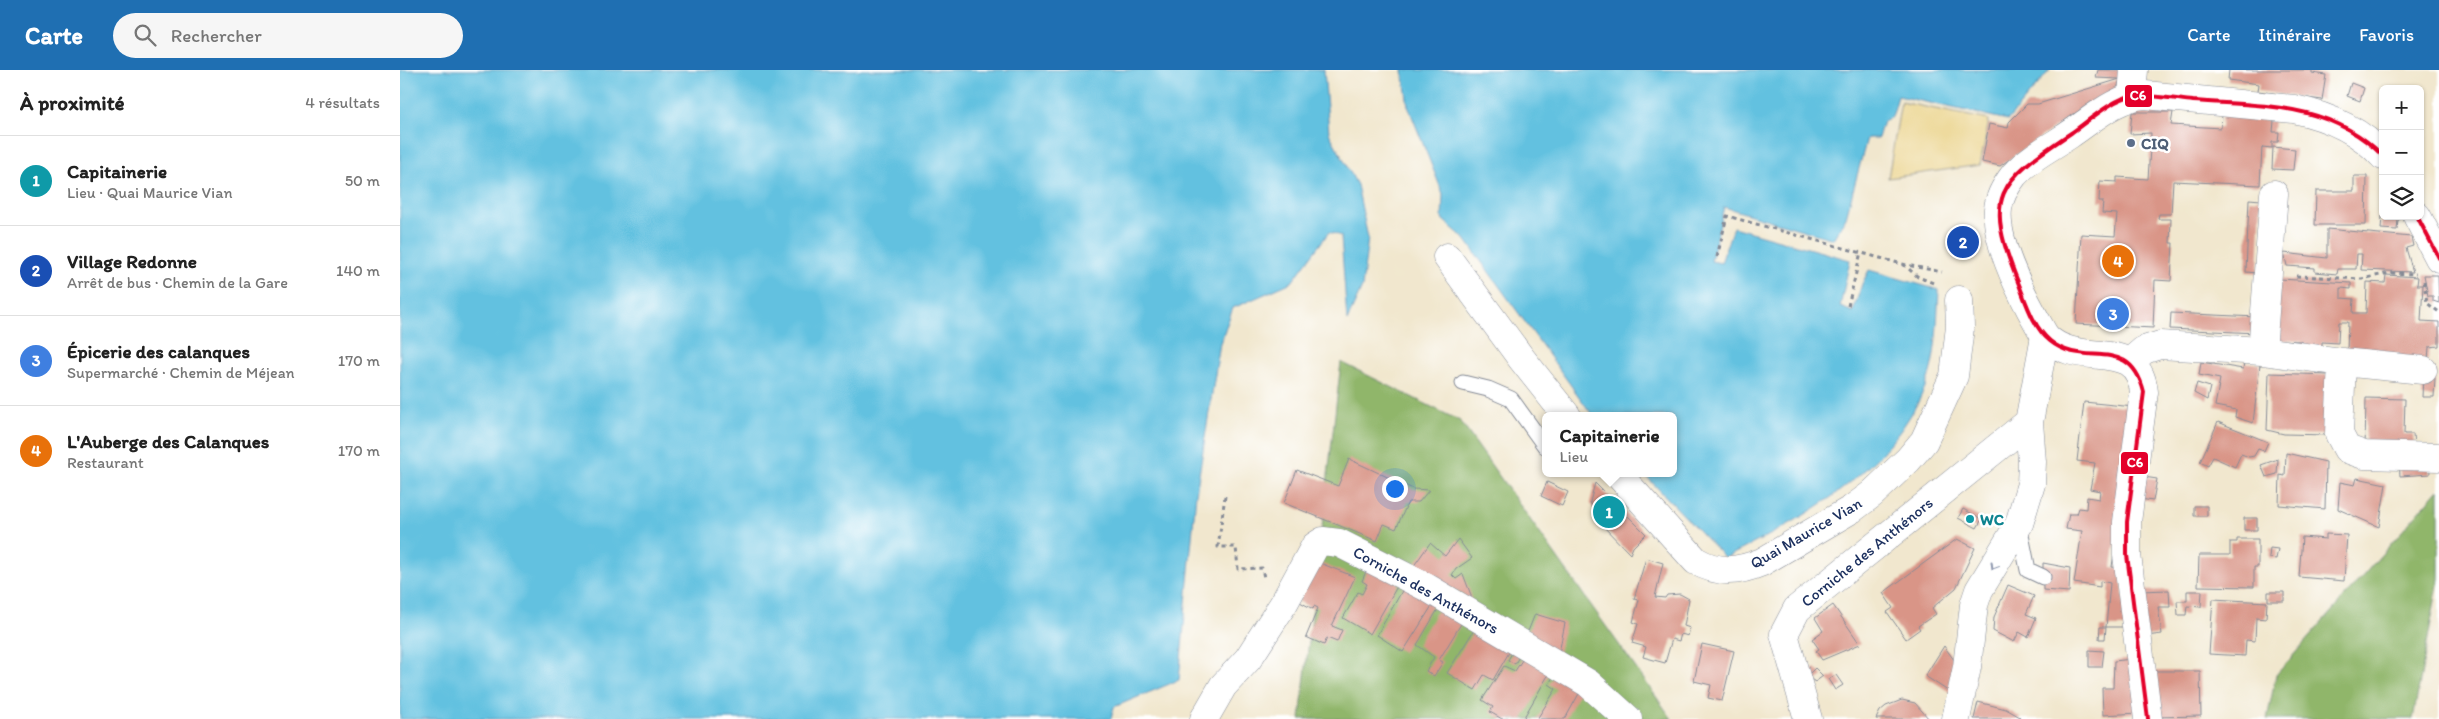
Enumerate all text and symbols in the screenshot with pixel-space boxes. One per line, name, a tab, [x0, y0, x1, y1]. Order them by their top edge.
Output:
search box	[113, 13, 463, 58]
text: Carte	[25, 21, 83, 50]
icon: search	[131, 21, 159, 49]
text: Rechercher	[171, 24, 262, 47]
text: Carte	[2187, 24, 2231, 46]
text: Itinéraire	[2259, 24, 2331, 46]
text: Favoris	[2359, 24, 2414, 46]
line badge: C6	[2124, 84, 2153, 108]
map controls	[2379, 85, 2424, 220]
button: +	[2379, 85, 2424, 130]
text: C6	[2130, 87, 2147, 104]
text: À proximité	[20, 90, 125, 115]
text: 4 résultats	[305, 93, 380, 112]
button: −	[2379, 130, 2424, 175]
place label: CIQ	[2141, 134, 2169, 153]
marker: CIQ	[2125, 137, 2137, 149]
text: Capitainerie	[67, 160, 167, 183]
text: 1	[32, 171, 40, 190]
text: 50 m	[345, 171, 380, 190]
button: layers	[2379, 175, 2424, 220]
text: Lieu · Quai Maurice Vian	[67, 183, 233, 202]
pin: 2	[1947, 223, 1979, 261]
pin: 4	[2102, 242, 2134, 280]
text: Village Redonne	[67, 250, 197, 273]
text: 2	[32, 261, 40, 280]
text: 140 m	[336, 261, 380, 280]
text: Arrêt de bus · Chemin de la Gare	[67, 273, 288, 292]
pin: 3	[2097, 295, 2129, 333]
text: Épicerie des calanques	[67, 340, 250, 363]
text: 3	[32, 351, 40, 370]
text: 170 m	[338, 351, 380, 370]
text: Supermarché · Chemin de Méjean	[67, 363, 295, 382]
popup	[1542, 412, 1677, 477]
text: Capitainerie	[1559, 424, 1660, 447]
text: L'Auberge des Calanques	[67, 430, 269, 453]
text: 4	[31, 441, 41, 460]
text: 170 m	[338, 441, 380, 460]
text: Lieu	[1559, 447, 1588, 466]
line badge: C6	[2120, 451, 2149, 475]
text: Restaurant	[67, 453, 144, 472]
text: C6	[2127, 454, 2144, 471]
your location	[1382, 476, 1408, 502]
pin: 1	[1593, 493, 1625, 531]
street label: Quai Maurice Vian	[1747, 493, 1865, 573]
street label: Corniche des Anthénors	[1797, 493, 1937, 611]
place label: WC	[1980, 510, 2005, 529]
marker: WC	[1964, 513, 1976, 525]
street label: Corniche des Anthénors	[1350, 542, 1502, 638]
one-way arrow	[1990, 560, 2000, 569]

